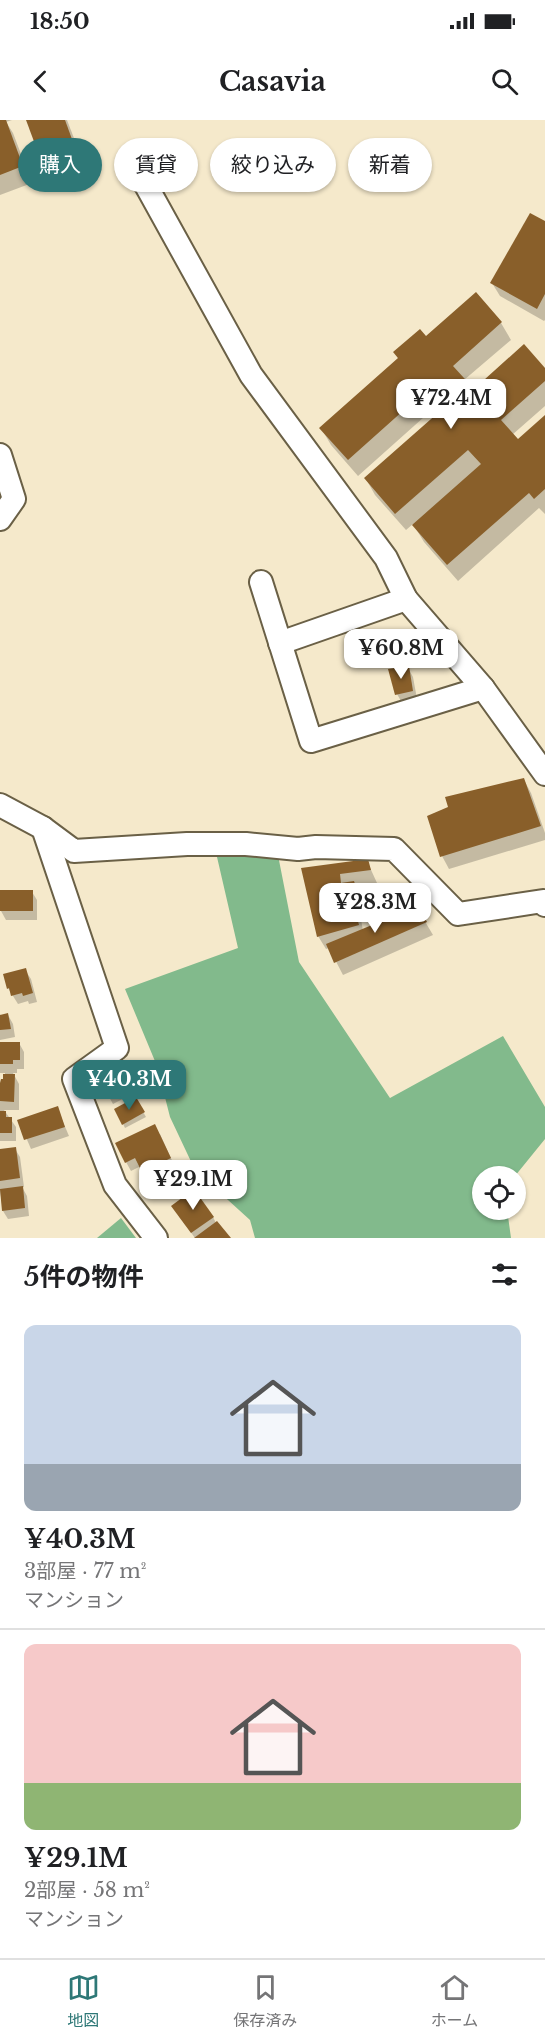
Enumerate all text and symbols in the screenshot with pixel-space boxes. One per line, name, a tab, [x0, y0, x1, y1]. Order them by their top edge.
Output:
text: 18:50	[30, 8, 90, 35]
icon: back	[24, 65, 57, 98]
text: Casavia	[219, 65, 326, 98]
icon: search	[488, 65, 521, 98]
chip: 購入	[18, 138, 102, 192]
chip: 賃貸	[114, 138, 198, 192]
chip: 絞り込み	[210, 138, 336, 192]
chip: 新着	[348, 138, 432, 192]
pin: ¥72.4M	[402, 379, 500, 430]
text: ¥72.4M	[410, 386, 492, 410]
pin: ¥60.8M	[352, 629, 450, 680]
text: ¥60.8M	[358, 636, 444, 660]
pin: ¥28.3M	[326, 883, 424, 934]
text: ¥28.3M	[333, 890, 417, 914]
pin: ¥40.3M	[80, 1060, 178, 1111]
text: ¥40.3M	[86, 1067, 172, 1091]
pin: ¥29.1M	[144, 1160, 242, 1211]
map controls	[472, 1166, 526, 1220]
button: locate	[472, 1166, 526, 1220]
text: ¥29.1M	[153, 1167, 233, 1191]
icon: filters	[488, 1258, 521, 1291]
text: 5件の物件	[24, 1261, 143, 1293]
icon: home	[219, 1364, 327, 1472]
text: ¥40.3M	[24, 1523, 136, 1555]
text: 3部屋 · 77 m²	[24, 1559, 146, 1583]
text: マンション	[24, 1588, 124, 1612]
icon: home	[219, 1683, 327, 1791]
text: ¥29.1M	[24, 1842, 128, 1874]
text: 2部屋 · 58 m²	[24, 1878, 150, 1902]
text: マンション	[24, 1907, 124, 1931]
tab: 地図	[67, 1971, 100, 2031]
tab: 保存済み	[233, 1971, 297, 2031]
tab: ホーム	[431, 1971, 478, 2031]

